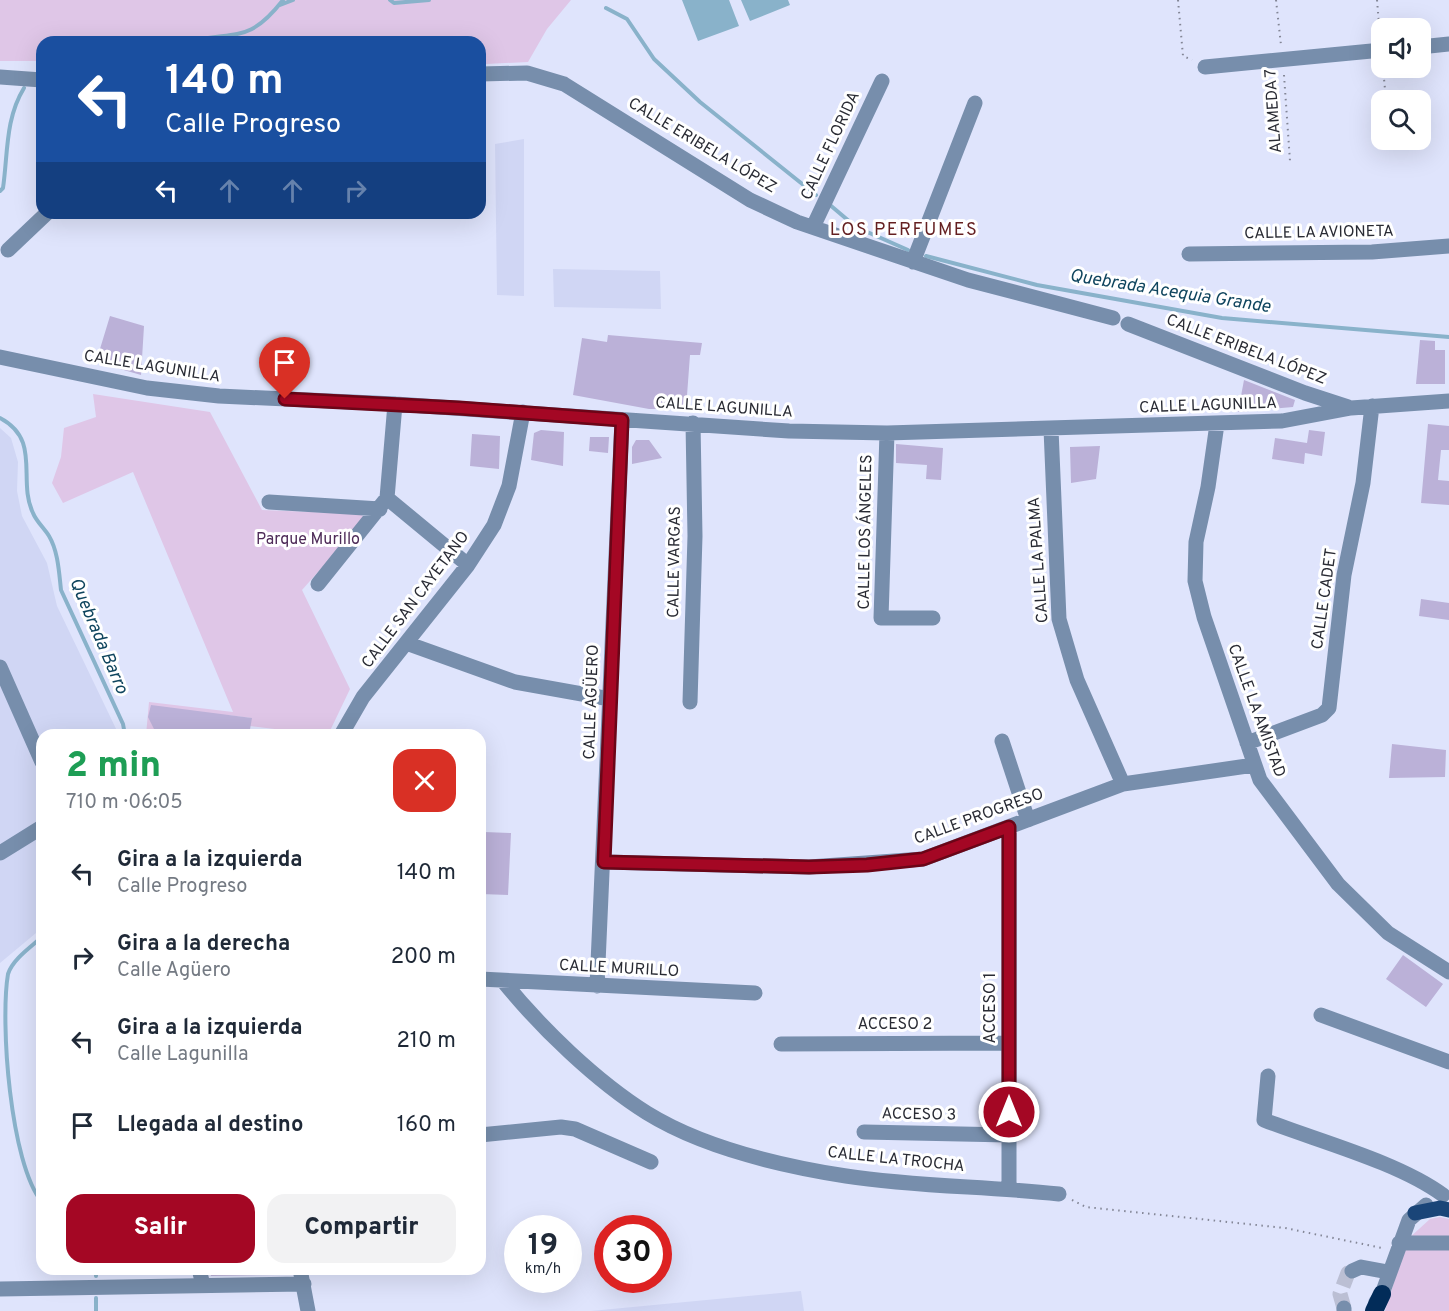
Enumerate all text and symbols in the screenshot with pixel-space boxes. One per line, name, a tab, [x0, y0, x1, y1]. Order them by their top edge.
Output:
map controls	[1371, 18, 1431, 150]
button: sound	[1371, 18, 1431, 78]
text: 140 m	[165, 56, 284, 109]
icon: left	[66, 60, 144, 138]
street label: ALAMEDA 7	[1261, 68, 1287, 154]
street label: CALLE FLORIDA	[797, 88, 865, 203]
button: search	[1371, 90, 1431, 150]
street label: CALLE ERIBELA LÓPEZ	[624, 92, 781, 198]
text: Calle Progreso	[165, 108, 341, 142]
icon: left	[150, 174, 183, 207]
icon: ahead	[213, 174, 246, 207]
icon: ahead	[276, 174, 309, 207]
icon: right	[339, 174, 372, 207]
district label: LOS PERFUMES	[830, 219, 978, 242]
street label: CALLE LA AVIONETA	[1244, 222, 1394, 244]
water label: Quebrada Acequia Grande	[1068, 265, 1273, 319]
street label: CALLE ERIBELA LÓPEZ	[1163, 308, 1330, 390]
pin	[259, 337, 310, 399]
street label: CALLE LAGUNILLA	[82, 346, 222, 388]
icon: arrive	[268, 346, 301, 379]
street label: CALLE LAGUNILLA	[654, 393, 794, 423]
street label: CALLE LAGUNILLA	[1139, 394, 1277, 418]
street label: CALLE LOS ÁNGELES	[853, 454, 877, 610]
street label: CALLE LA PALMA	[1025, 496, 1053, 624]
street label: CALLE VARGAS	[664, 506, 686, 618]
street label: CALLE SAN CAYETANO	[358, 527, 474, 673]
park label: Parque Murillo	[256, 530, 360, 550]
street label: CALLE CADET	[1308, 547, 1342, 651]
water label: Quebrada Barro	[63, 575, 133, 698]
street label: CALLE LA AMISTAD	[1223, 642, 1289, 780]
street label: CALLE AGÜERO	[578, 644, 604, 760]
text: 2 min	[66, 744, 161, 790]
button: close	[393, 749, 456, 812]
street label: CALLE PROGRESO	[911, 784, 1047, 850]
text: 710 m · 06:05	[66, 790, 183, 816]
text: Gira a la izquierda	[117, 847, 303, 874]
icon: left	[66, 857, 99, 890]
text: 140 m	[397, 860, 456, 887]
text: Calle Progreso	[117, 874, 247, 900]
text: Gira a la derecha	[117, 931, 290, 958]
icon: right	[66, 941, 99, 974]
text: 200 m	[391, 944, 456, 971]
street label: CALLE MURILLO	[558, 956, 680, 982]
text: Calle Agüero	[117, 958, 231, 984]
street label: ACCESO 1	[981, 973, 1001, 1043]
text: Gira a la izquierda	[117, 1015, 303, 1042]
street label: ACCESO 2	[858, 1015, 932, 1035]
icon: left	[66, 1025, 99, 1058]
text: 210 m	[396, 1028, 456, 1055]
text: Calle Lagunilla	[117, 1042, 248, 1068]
position arrow	[977, 1080, 1041, 1144]
street label: ACCESO 3	[882, 1104, 956, 1126]
icon: arrive	[66, 1109, 99, 1142]
text: Llegada al destino	[117, 1112, 303, 1139]
text: 160 m	[397, 1112, 456, 1139]
street label: CALLE LA TROCHA	[826, 1143, 966, 1177]
button: Salir	[66, 1194, 255, 1263]
button: Compartir	[267, 1194, 456, 1263]
speed limit sign: 30	[594, 1215, 672, 1293]
text: 19	[528, 1228, 558, 1265]
text: km/h	[525, 1260, 561, 1279]

